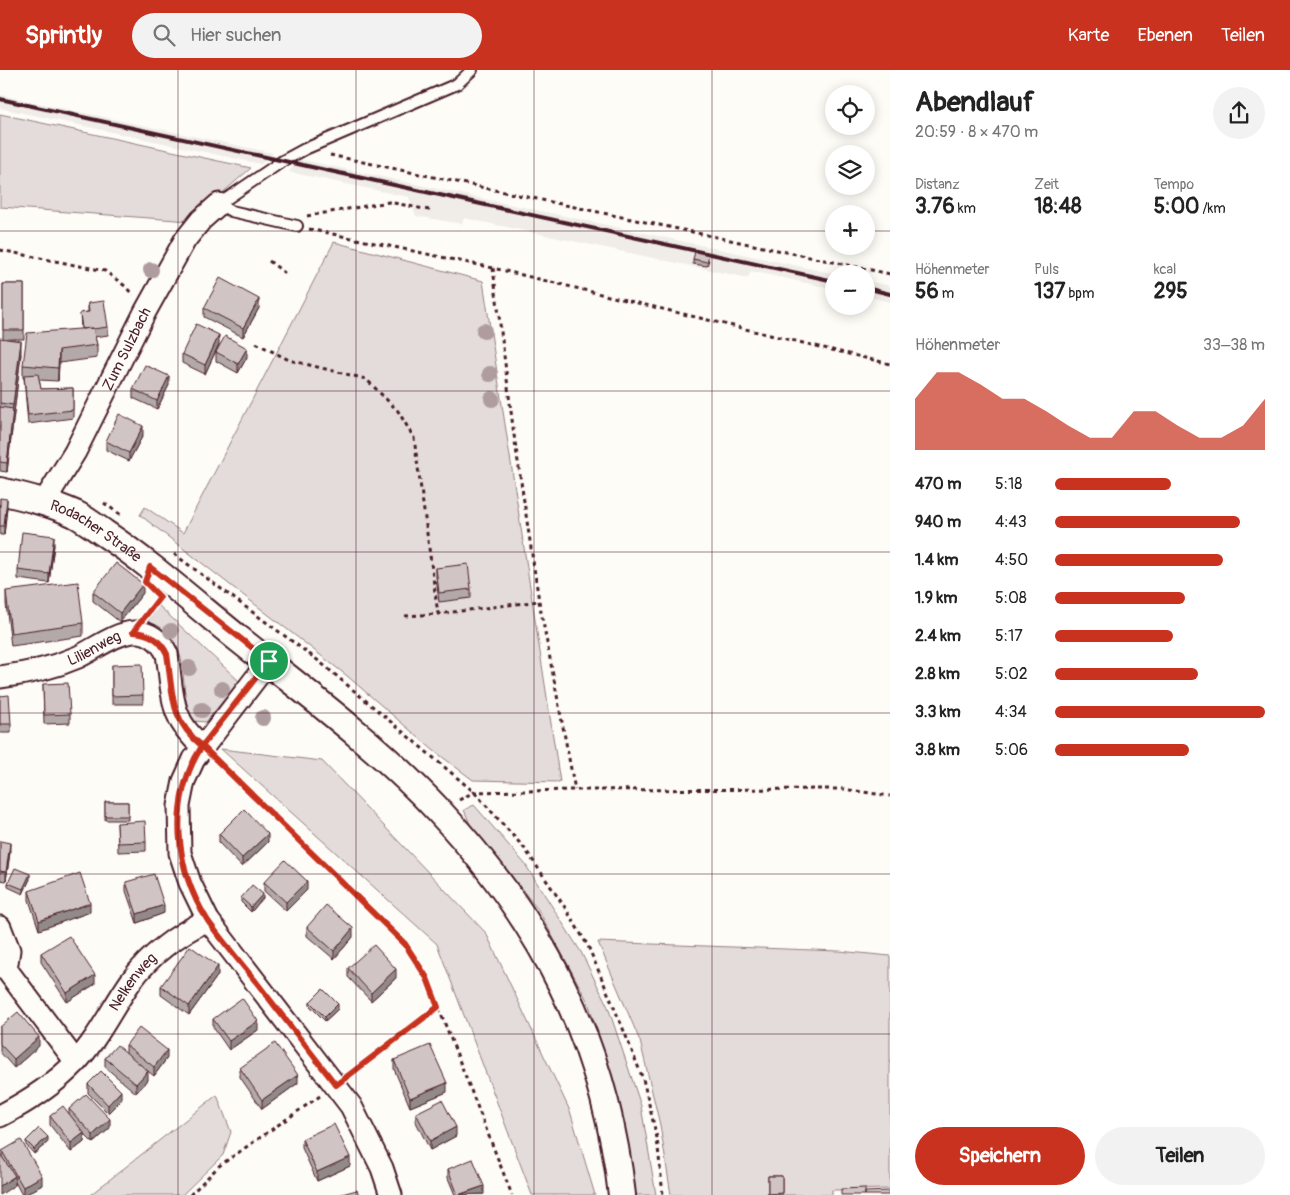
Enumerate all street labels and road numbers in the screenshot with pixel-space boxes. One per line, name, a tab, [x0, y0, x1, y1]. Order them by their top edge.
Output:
street label: Zum Sulzbach	[98, 304, 156, 394]
street label: Rodacher Straße	[48, 496, 146, 567]
street label: Lilienweg	[65, 627, 124, 670]
street label: Nelkenweg	[105, 949, 161, 1015]

